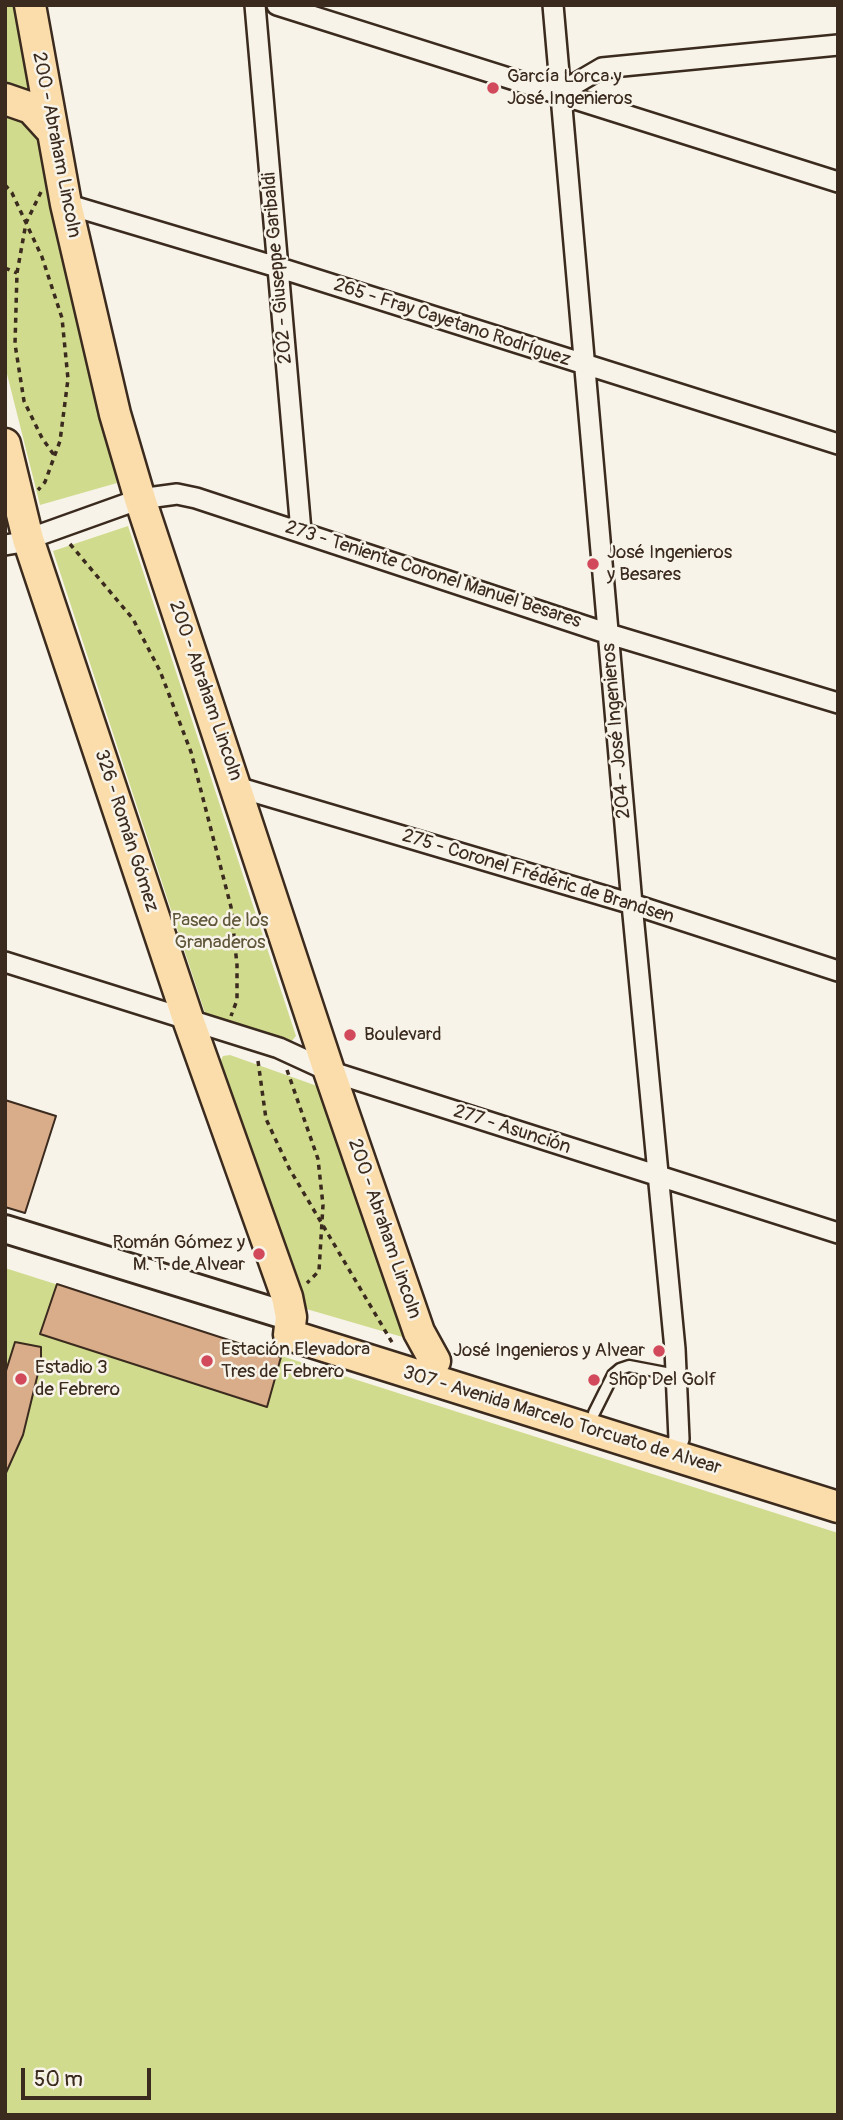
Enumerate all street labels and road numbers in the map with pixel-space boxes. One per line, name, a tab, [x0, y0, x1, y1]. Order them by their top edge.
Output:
street label: 200 - Abraham Lincoln	[27, 50, 85, 240]
street label: 202 - Giuseppe Garibaldi	[258, 171, 298, 365]
street label: 265 - Fray Cayetano Rodríguez	[331, 274, 573, 372]
street label: 273 - Teniente Coronel Manuel Besares	[282, 516, 584, 634]
street label: 200 - Abraham Lincoln	[163, 598, 247, 784]
street label: 204 - José Ingenieros	[598, 642, 636, 820]
street label: 326 - Román Gómez	[89, 747, 163, 915]
street label: 275 - Coronel Frédéric de Brandsen	[399, 825, 677, 929]
street label: 277 - Asunción	[450, 1100, 574, 1160]
street label: 200 - Abraham Lincoln	[342, 1136, 426, 1322]
street label: 307 - Avenida Marcelo Torcuato de Alvear	[400, 1362, 724, 1480]

